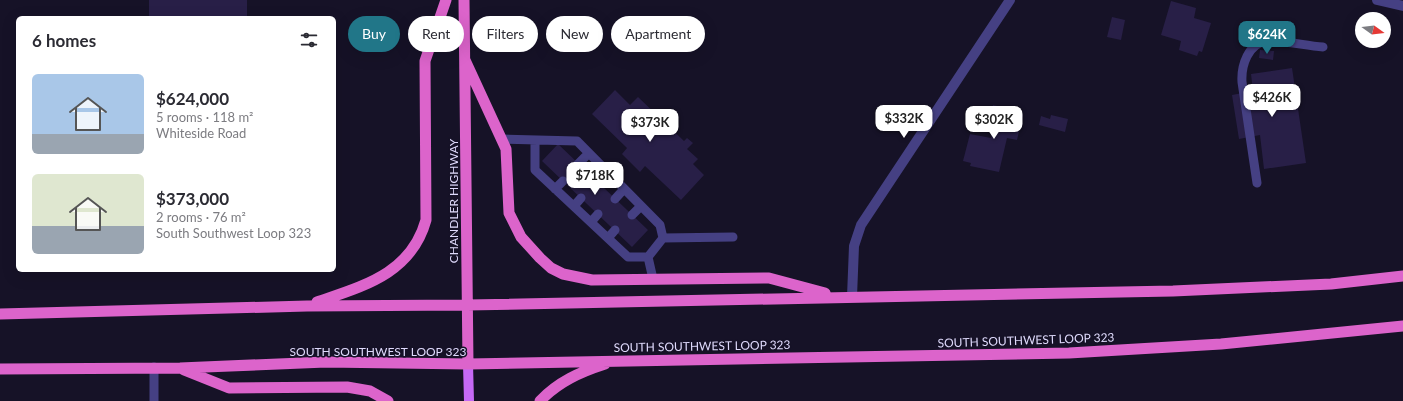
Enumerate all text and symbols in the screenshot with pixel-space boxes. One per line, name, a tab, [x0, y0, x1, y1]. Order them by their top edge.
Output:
north arrow	[1355, 12, 1391, 48]
map controls	[1355, 12, 1391, 48]
chip: Buy	[348, 16, 400, 52]
chip: Rent	[408, 16, 464, 52]
chip: Filters	[472, 16, 538, 52]
chip: New	[546, 16, 603, 52]
chip: Apartment	[611, 16, 705, 52]
pin: $624K	[1239, 21, 1295, 55]
text: $624K	[1247, 26, 1287, 42]
icon: filters	[298, 29, 320, 51]
text: 6 homes	[32, 30, 96, 51]
pin: $426K	[1244, 84, 1300, 118]
text: $624,000	[156, 88, 229, 109]
text: $426K	[1252, 89, 1292, 105]
icon: home	[64, 90, 112, 138]
pin: $332K	[876, 105, 932, 139]
pin: $302K	[966, 106, 1022, 140]
text: 5 rooms · 118 m²	[156, 109, 253, 125]
pin: $373K	[622, 109, 678, 143]
text: $332K	[884, 110, 924, 126]
text: $302K	[974, 111, 1014, 127]
text: $373K	[630, 114, 670, 130]
text: Whiteside Road	[156, 125, 246, 141]
street label: CHANDLER HIGHWAY	[446, 138, 461, 263]
pin: $718K	[567, 162, 623, 196]
text: $718K	[575, 167, 615, 183]
text: $373,000	[156, 188, 229, 209]
icon: home	[64, 190, 112, 238]
text: 2 rooms · 76 m²	[156, 209, 246, 225]
text: South Southwest Loop 323	[156, 225, 311, 241]
street label: SOUTH SOUTHWEST LOOP 323	[937, 329, 1115, 351]
street label: SOUTH SOUTHWEST LOOP 323	[613, 337, 791, 355]
street label: SOUTH SOUTHWEST LOOP 323	[290, 344, 466, 359]

